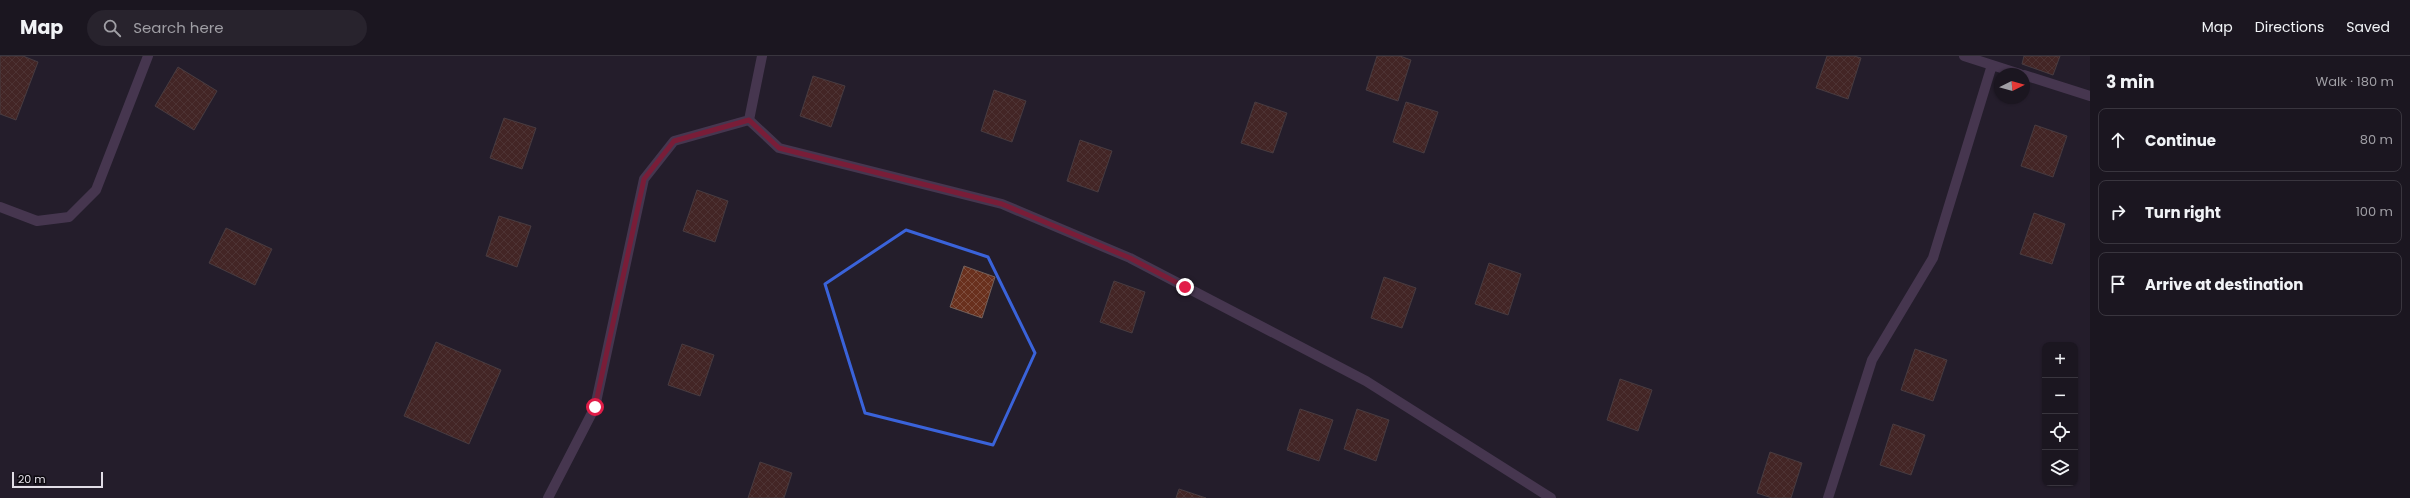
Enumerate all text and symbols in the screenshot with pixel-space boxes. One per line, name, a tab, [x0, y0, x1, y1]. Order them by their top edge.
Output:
search box	[87, 10, 367, 46]
text: Map	[20, 14, 63, 41]
icon: search	[101, 17, 123, 39]
text: Search here	[133, 17, 224, 38]
text: Map	[2202, 17, 2233, 37]
text: Directions	[2255, 17, 2324, 37]
text: Saved	[2346, 17, 2390, 37]
north arrow	[1994, 68, 2030, 104]
text: 3 min	[2106, 70, 2154, 94]
text: Walk · 180 m	[2316, 72, 2394, 91]
icon: ahead	[2107, 129, 2129, 151]
text: Continue	[2145, 130, 2216, 151]
text: 80 m	[2360, 130, 2393, 149]
icon: right	[2107, 201, 2129, 223]
text: Turn right	[2145, 202, 2221, 223]
text: 100 m	[2356, 202, 2393, 221]
icon: arrive	[2107, 273, 2129, 295]
text: Arrive at destination	[2145, 274, 2303, 295]
route end	[1176, 278, 1194, 296]
map controls	[2042, 342, 2078, 486]
button: +	[2042, 342, 2078, 378]
button: −	[2042, 378, 2078, 414]
route start	[586, 398, 604, 416]
button: locate	[2042, 414, 2078, 450]
button: layers	[2042, 450, 2078, 486]
scale bar	[12, 470, 103, 489]
text: 20 m	[18, 471, 46, 487]

